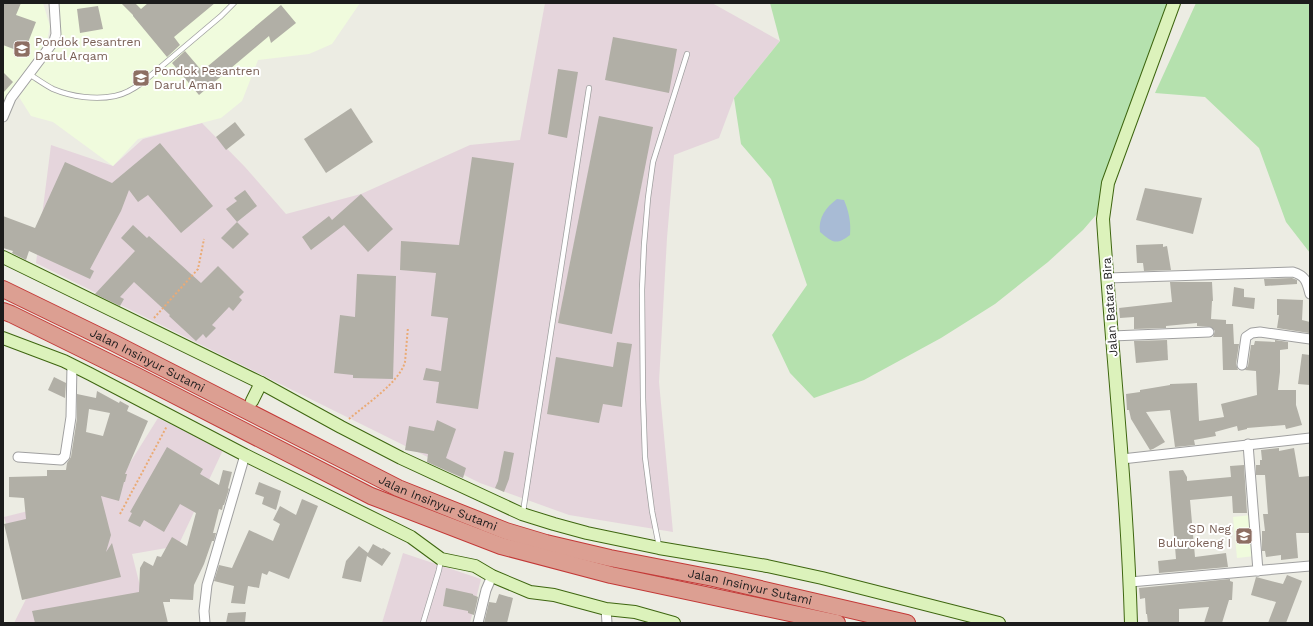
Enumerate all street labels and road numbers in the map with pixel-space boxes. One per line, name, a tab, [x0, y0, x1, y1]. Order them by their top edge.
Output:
street label: Jalan Batara Bira	[1100, 257, 1120, 357]
street label: Jalan Insinyur Sutami	[88, 325, 207, 395]
street label: Jalan Insinyur Sutami	[376, 472, 499, 534]
street label: Jalan Insinyur Sutami	[687, 566, 813, 608]

